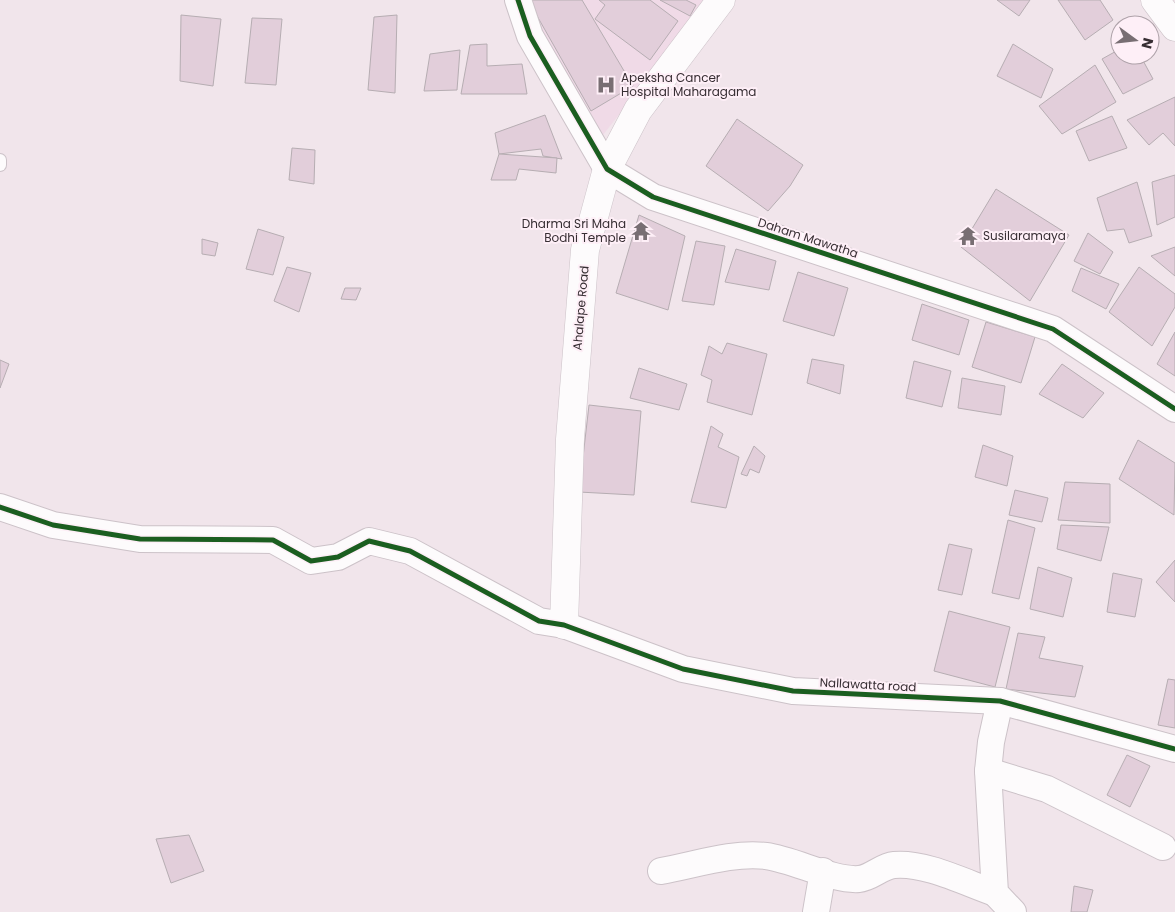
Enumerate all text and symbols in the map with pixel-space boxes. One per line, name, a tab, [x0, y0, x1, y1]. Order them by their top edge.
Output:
north arrow	[1110, 15, 1160, 65]
text: N	[1137, 36, 1159, 51]
place label: Apeksha Cancer Hospital Maharagama	[621, 69, 756, 100]
hospital icon: Apeksha Cancer Hospital Maharagama	[595, 74, 617, 96]
street label: Daham Mawatha	[756, 213, 860, 262]
place label: Dharma Sri Maha Bodhi Temple	[522, 215, 626, 246]
temple icon: Dharma Sri Maha Bodhi Temple	[630, 220, 652, 242]
temple icon: Susilaramaya	[957, 225, 979, 247]
place label: Susilaramaya	[983, 227, 1066, 244]
street label: Ahalape Road	[568, 265, 593, 351]
street label: Nallawatta road	[819, 673, 917, 696]

